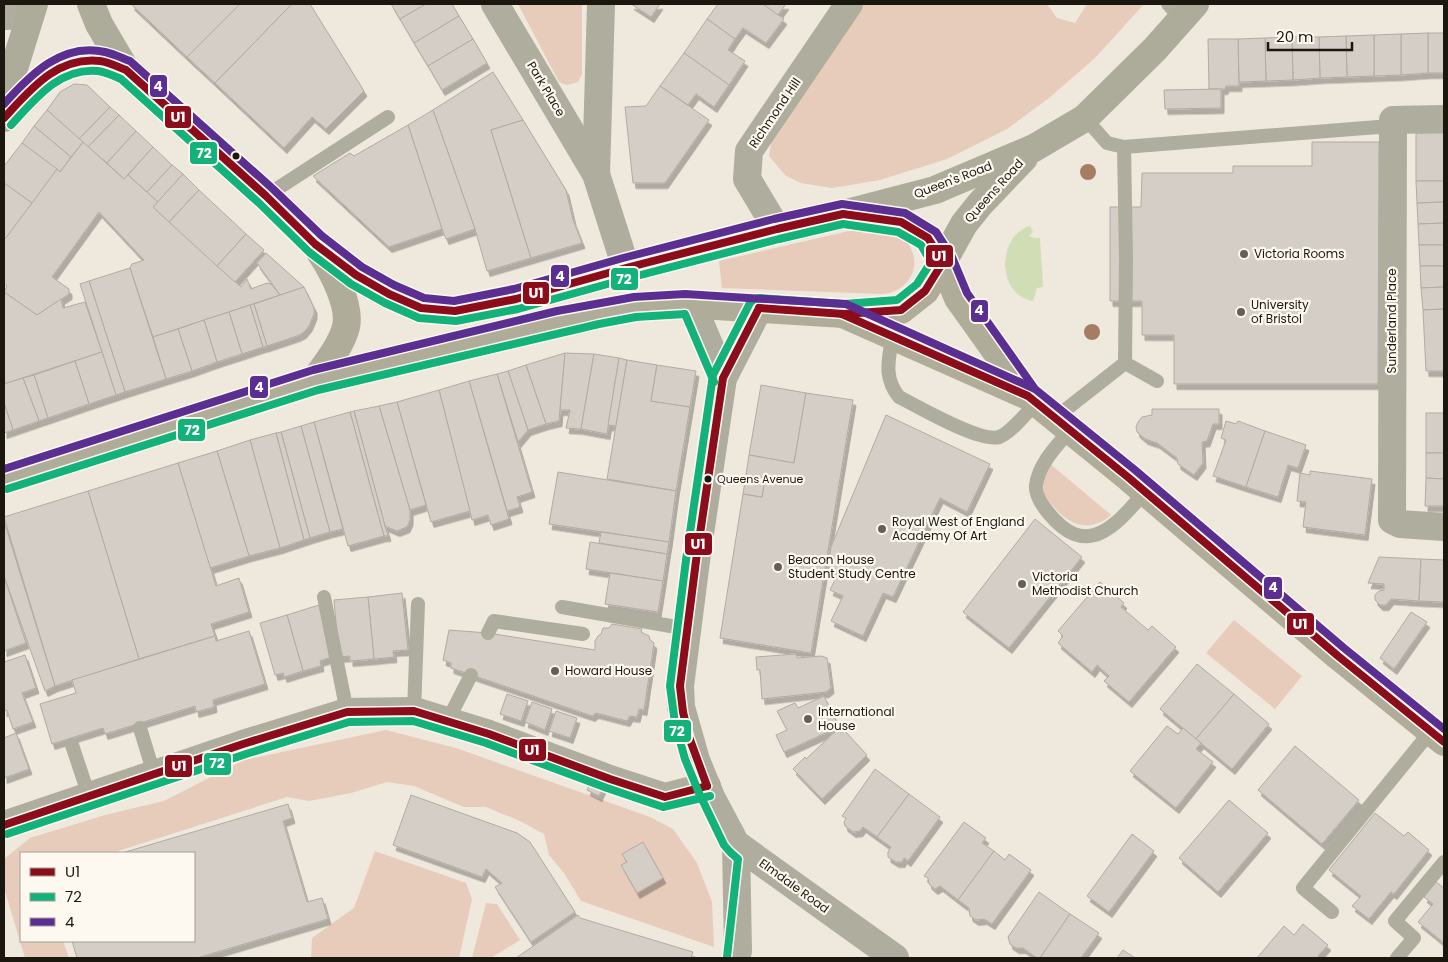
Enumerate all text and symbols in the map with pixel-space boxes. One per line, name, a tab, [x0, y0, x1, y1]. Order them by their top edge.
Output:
scale bar	[1268, 20, 1352, 52]
text: 20 m	[1276, 26, 1314, 47]
street label: Park Place	[523, 58, 570, 120]
line badge: 4	[149, 74, 168, 98]
street label: Richmond Hill	[745, 74, 804, 151]
text: 4	[153, 76, 163, 96]
line badge: U1	[164, 105, 192, 129]
text: U1	[170, 107, 186, 127]
line badge: 72	[189, 141, 218, 165]
text: 72	[196, 143, 212, 163]
unlabelled marker	[231, 151, 241, 161]
street label: Queens Road	[960, 155, 1027, 226]
street label: Queen's Road	[911, 157, 994, 202]
line badge: U1	[925, 244, 954, 268]
place label: Victoria Rooms	[1254, 245, 1344, 262]
text: U1	[931, 246, 947, 266]
marker: Victoria Rooms	[1238, 248, 1250, 260]
line badge: 4	[550, 264, 570, 288]
text: 4	[555, 266, 565, 286]
line badge: 72	[610, 267, 639, 291]
street label: Sunderland Place	[1383, 268, 1400, 374]
text: 72	[616, 269, 632, 289]
line badge: U1	[522, 281, 550, 305]
text: U1	[528, 283, 544, 303]
place label: University of Bristol	[1251, 296, 1309, 327]
line badge: 4	[970, 299, 989, 323]
text: 4	[974, 300, 984, 320]
marker: University of Bristol	[1235, 306, 1247, 318]
line badge: 4	[249, 375, 269, 399]
text: 4	[254, 377, 264, 397]
line badge: 72	[177, 418, 206, 442]
text: 72	[184, 420, 200, 440]
place label: Queens Avenue	[717, 471, 804, 487]
marker: Queens Avenue	[703, 474, 713, 484]
place label: Royal West of England Academy Of Art	[892, 513, 1025, 544]
marker: Royal West of England Academy Of Art	[876, 523, 888, 535]
line badge: U1	[684, 532, 713, 556]
text: U1	[690, 534, 706, 554]
place label: Beacon House Student Study Centre	[788, 551, 916, 582]
marker: Beacon House Student Study Centre	[772, 561, 784, 573]
place label: Victoria Methodist Church	[1032, 568, 1138, 599]
line badge: 4	[1263, 576, 1283, 600]
text: 4	[1268, 577, 1278, 597]
marker: Victoria Methodist Church	[1016, 578, 1028, 590]
line badge: U1	[1286, 612, 1315, 636]
text: U1	[1292, 614, 1308, 634]
place label: Howard House	[565, 662, 652, 679]
marker: Howard House	[549, 665, 561, 677]
place label: International House	[818, 703, 895, 734]
marker: International House	[802, 713, 814, 725]
line badge: 72	[663, 719, 692, 743]
text: 72	[669, 721, 685, 741]
line badge: U1	[518, 738, 547, 762]
text: U1	[524, 740, 540, 760]
line badge: 72	[203, 752, 232, 776]
text: 72	[209, 753, 225, 773]
line badge: U1	[164, 754, 193, 778]
text: U1	[171, 756, 187, 776]
legend	[20, 852, 195, 942]
street label: Elmdale Road	[756, 854, 833, 917]
text: U1	[65, 861, 80, 882]
text: 72	[65, 886, 82, 907]
text: 4	[65, 911, 74, 932]

